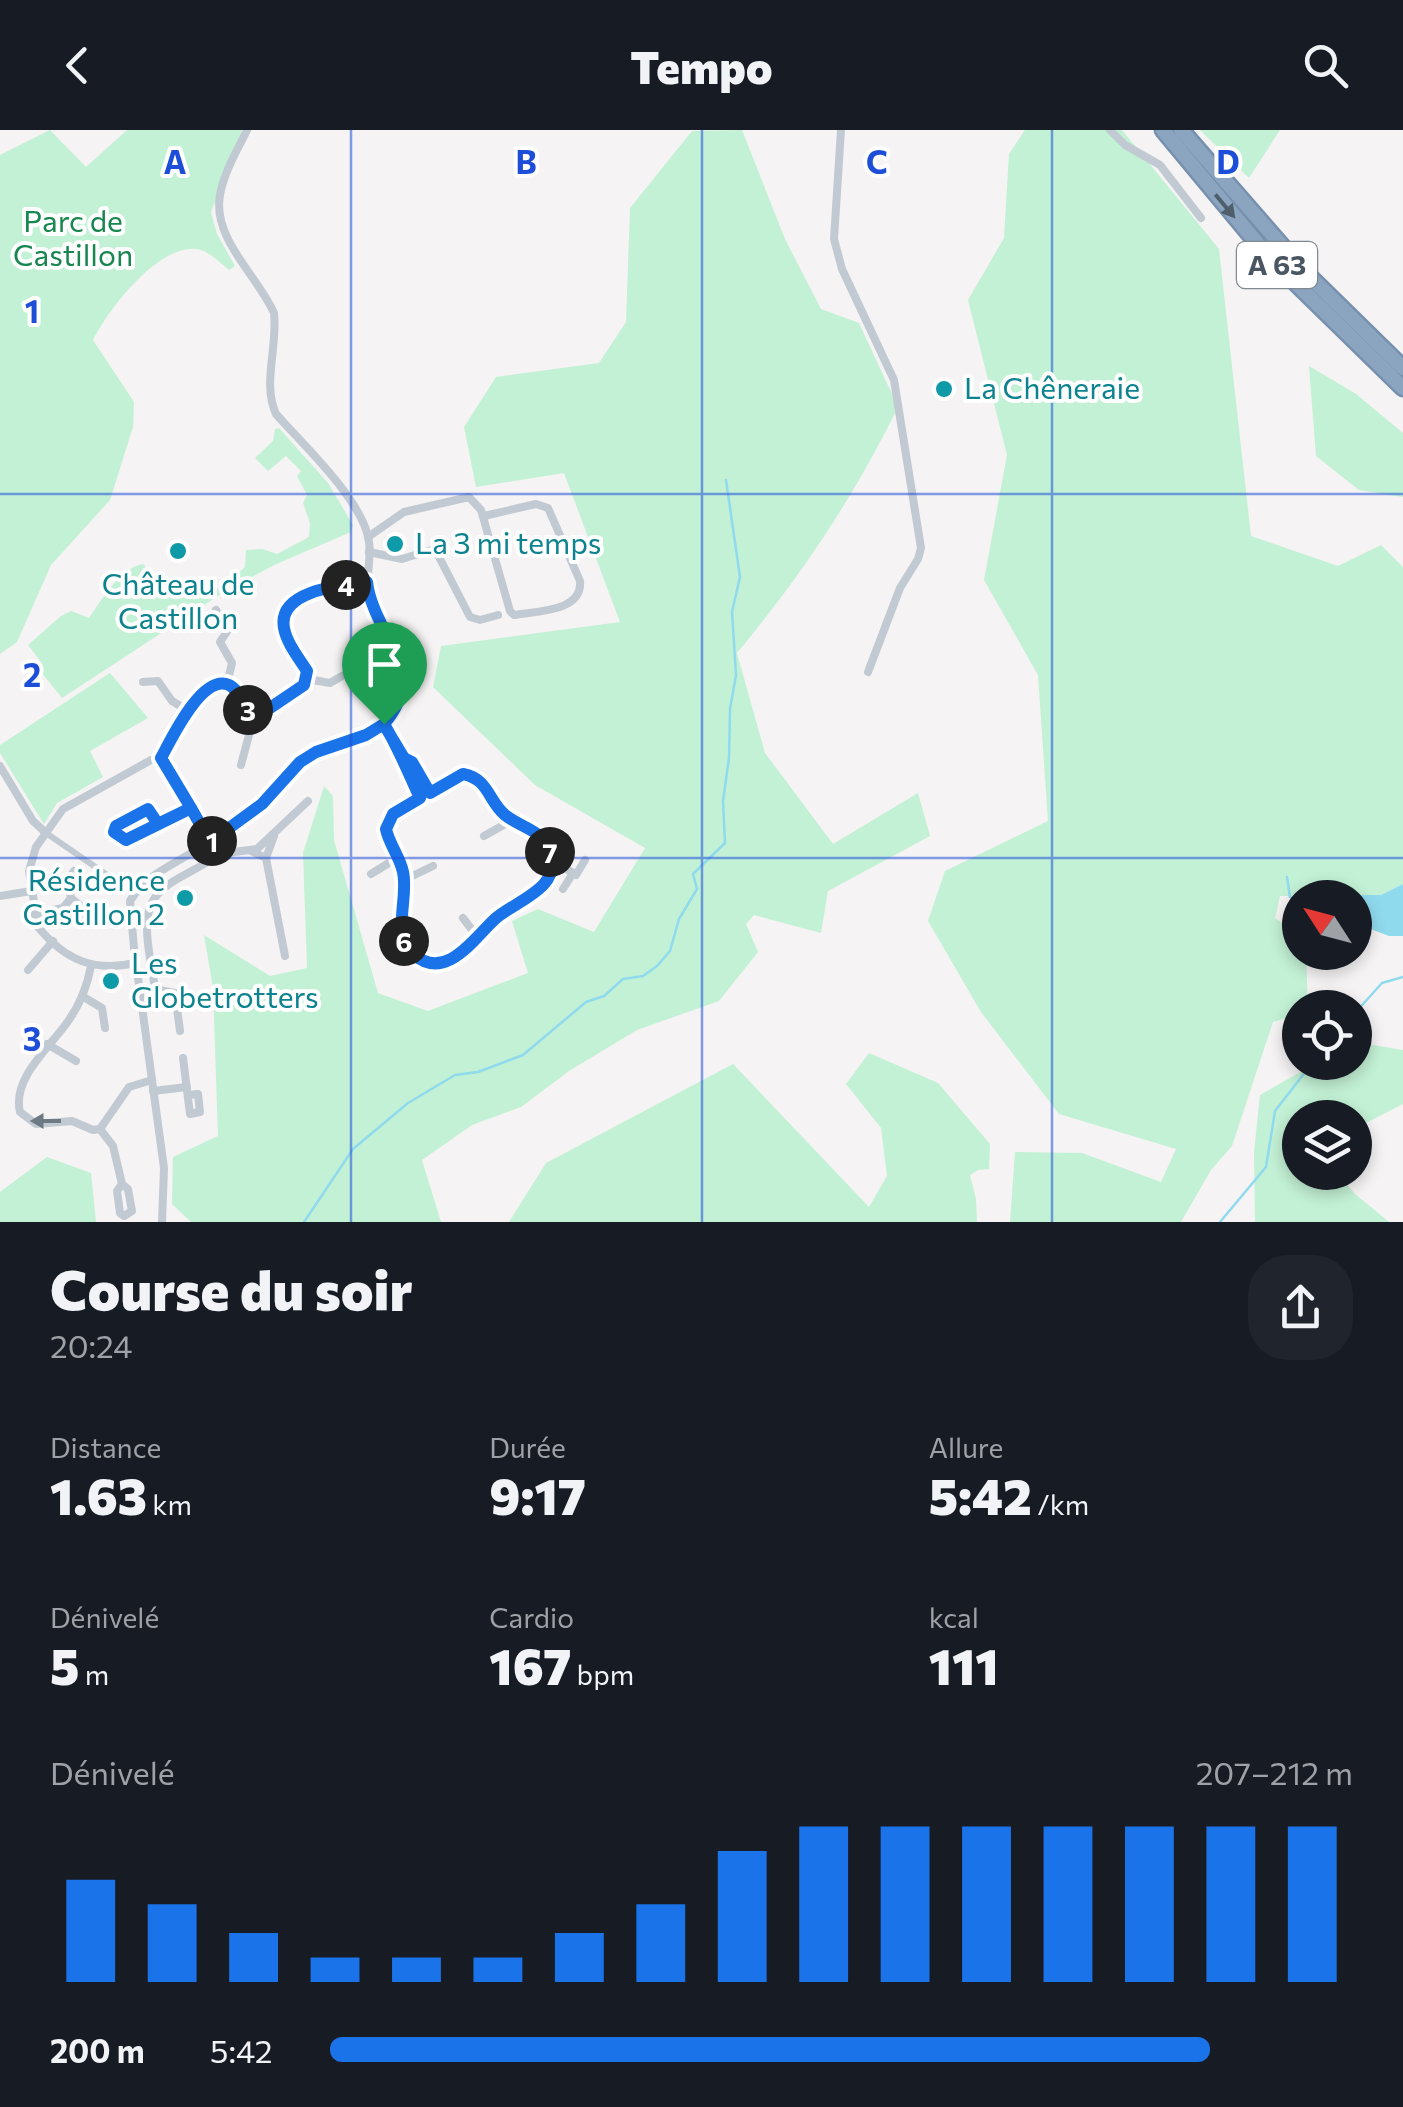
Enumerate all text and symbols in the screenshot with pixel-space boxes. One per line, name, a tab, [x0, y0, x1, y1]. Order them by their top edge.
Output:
icon: back	[50, 38, 105, 93]
text: Tempo	[630, 38, 773, 93]
icon: search	[1298, 38, 1353, 93]
text: A	[164, 141, 187, 181]
text: B	[515, 141, 537, 181]
text: C	[866, 141, 888, 181]
text: D	[1216, 141, 1240, 181]
one-way arrow	[1214, 193, 1235, 218]
park label: Parc de Castillon	[13, 201, 133, 272]
road number: A 63	[1237, 242, 1317, 288]
text: 1	[25, 290, 39, 330]
place label: La Chêneraie	[964, 368, 1140, 405]
marker: La Chêneraie	[933, 378, 955, 400]
place label: La 3 mi temps	[415, 523, 601, 560]
marker: La 3 mi temps	[384, 533, 406, 555]
marker: Château de Castillon	[167, 540, 189, 562]
pin: 4	[321, 560, 371, 610]
place label: Château de Castillon	[102, 564, 254, 635]
text: 4	[337, 568, 355, 602]
pin	[342, 622, 427, 725]
icon: arrive	[357, 637, 412, 692]
text: 2	[23, 654, 41, 694]
pin: 3	[223, 685, 273, 735]
text: 3	[240, 693, 256, 727]
pin: 1	[187, 816, 237, 866]
text: 1	[206, 824, 218, 858]
pin: 7	[525, 827, 575, 877]
text: 7	[542, 835, 558, 869]
place label: Résidence Castillon 2	[22, 860, 165, 931]
north arrow	[1282, 880, 1372, 970]
map controls	[1282, 880, 1372, 1190]
marker: Résidence Castillon 2	[174, 887, 196, 909]
pin: 6	[379, 916, 429, 966]
text: 6	[395, 924, 413, 958]
place label: Les Globetrotters	[131, 943, 319, 1014]
marker: Les Globetrotters	[100, 970, 122, 992]
button: locate	[1282, 990, 1372, 1080]
text: 3	[23, 1018, 41, 1058]
button: layers	[1282, 1100, 1372, 1190]
one-way arrow	[30, 1113, 61, 1129]
text: Course du soir	[50, 1254, 413, 1321]
button: share	[1248, 1255, 1353, 1360]
text: 20:24	[50, 1325, 132, 1365]
text: Distance	[50, 1430, 161, 1464]
text: Durée	[489, 1430, 566, 1464]
text: Allure	[929, 1430, 1003, 1464]
text: 1.63	[50, 1464, 147, 1525]
text: 9:17	[489, 1464, 586, 1525]
text: 5:42	[929, 1464, 1032, 1525]
text: km	[147, 1487, 192, 1521]
text: /km	[1032, 1487, 1089, 1521]
text: Dénivelé	[50, 1600, 159, 1634]
text: Cardio	[489, 1600, 574, 1634]
text: kcal	[929, 1600, 979, 1634]
text: 5	[50, 1634, 79, 1695]
text: 167	[489, 1634, 571, 1695]
text: 111	[929, 1634, 999, 1695]
text: m	[79, 1657, 109, 1691]
text: bpm	[571, 1657, 634, 1691]
text: Dénivelé	[50, 1752, 175, 1792]
text: 207–212 m	[1196, 1752, 1353, 1792]
text: 200 m	[50, 2030, 145, 2070]
text: 5:42	[210, 2030, 272, 2070]

